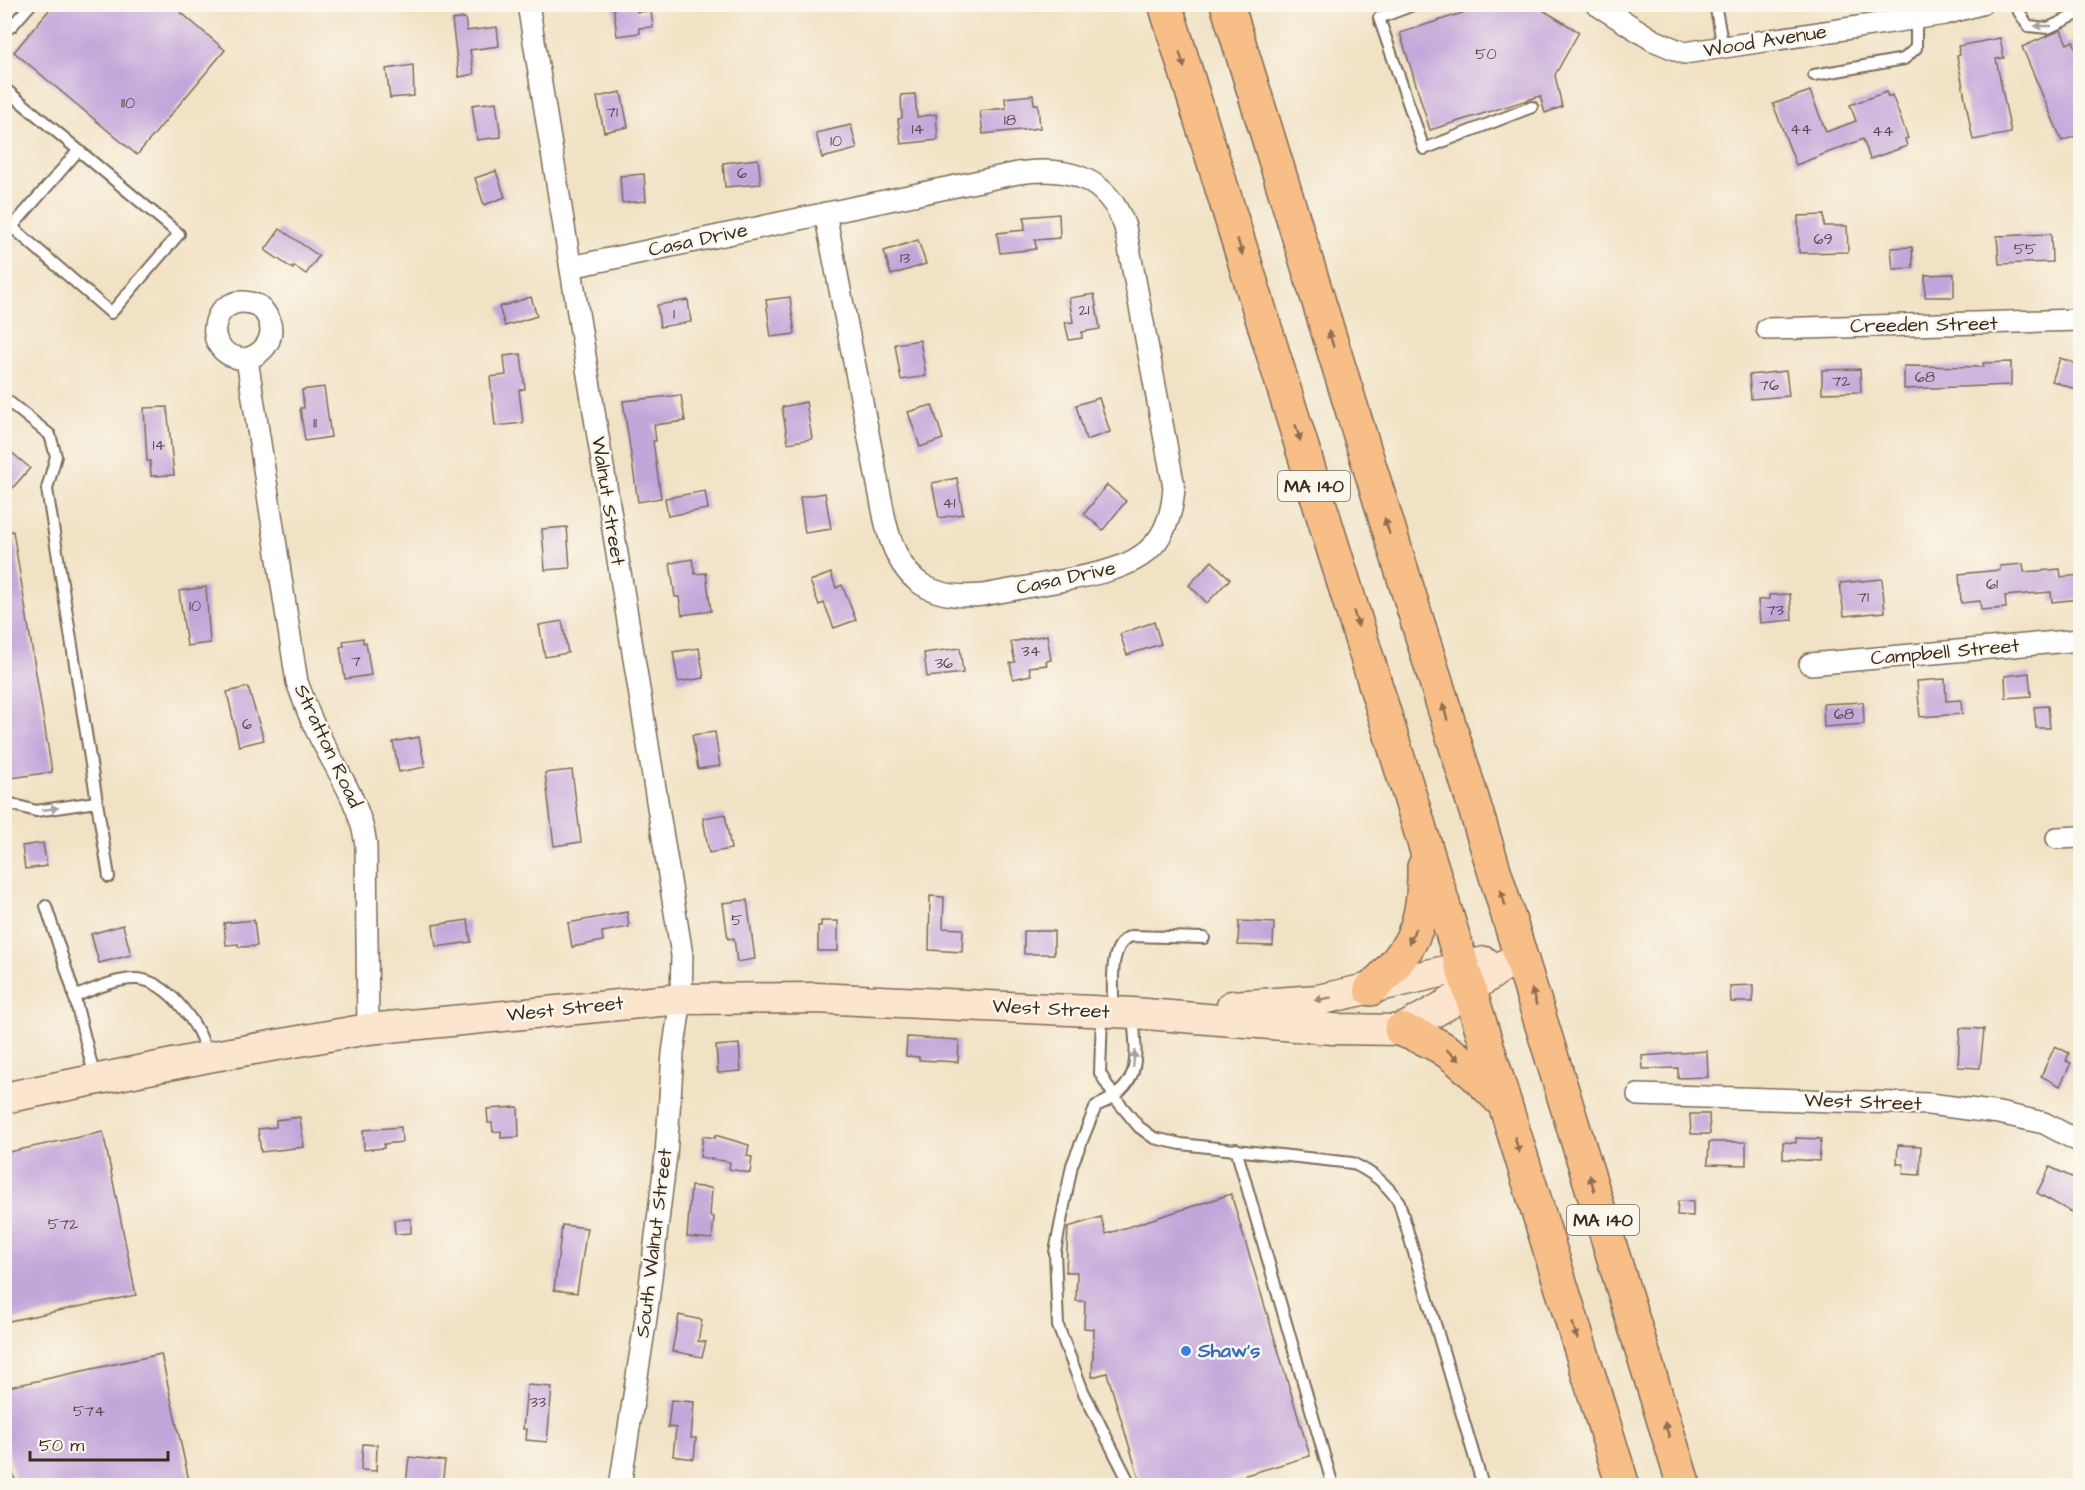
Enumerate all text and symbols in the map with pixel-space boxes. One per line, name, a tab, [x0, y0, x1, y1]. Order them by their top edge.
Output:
street label: Wood Avenue	[1701, 17, 1829, 65]
one-way arrow	[2033, 21, 2052, 31]
house number: 50	[1475, 43, 1497, 65]
one-way arrow	[1178, 51, 1187, 69]
house number: 110	[121, 92, 135, 114]
house number: 71	[606, 101, 618, 123]
house number: 18	[1004, 109, 1016, 131]
house number: 14	[912, 118, 925, 140]
house number: 44	[1790, 118, 1812, 140]
house number: 44	[1872, 120, 1894, 142]
house number: 10	[830, 130, 842, 152]
house number: 6	[737, 162, 747, 184]
street label: Casa Drive	[646, 216, 750, 264]
house number: 69	[1813, 228, 1833, 250]
one-way arrow	[1236, 238, 1245, 256]
house number: 55	[2014, 238, 2037, 260]
house number: 13	[900, 247, 910, 269]
house number: 21	[1078, 299, 1090, 321]
house number: 1	[673, 303, 675, 325]
street label: Creeden Street	[1850, 310, 1998, 340]
one-way arrow	[1326, 330, 1335, 348]
house number: 68	[1915, 366, 1935, 388]
house number: 72	[1832, 370, 1851, 392]
house number: 76	[1759, 374, 1779, 396]
house number: 11	[313, 412, 317, 434]
one-way arrow	[1294, 424, 1303, 442]
house number: 14	[153, 434, 166, 456]
street label: Walnut Street	[584, 435, 632, 567]
road number: MA 140	[1278, 471, 1350, 501]
house number: 41	[943, 492, 955, 514]
one-way arrow	[1382, 517, 1391, 535]
street label: Casa Drive	[1014, 554, 1118, 602]
house number: 61	[1986, 573, 1998, 595]
house number: 71	[1857, 586, 1869, 608]
house number: 10	[189, 595, 201, 617]
house number: 73	[1766, 599, 1784, 621]
one-way arrow	[1352, 610, 1361, 628]
street label: Campbell Street	[1870, 632, 2020, 672]
house number: 34	[1021, 640, 1041, 662]
house number: 7	[351, 650, 361, 672]
house number: 36	[935, 652, 953, 674]
street label: Stratton Road	[287, 680, 369, 812]
one-way arrow	[1440, 703, 1449, 721]
house number: 68	[1834, 703, 1854, 725]
house number: 6	[242, 713, 252, 735]
one-way arrow	[41, 804, 60, 813]
one-way arrow	[1498, 889, 1507, 907]
house number: 5	[731, 909, 743, 931]
one-way arrow	[1407, 928, 1417, 946]
one-way arrow	[1529, 988, 1538, 1006]
street label: West Street	[505, 989, 625, 1029]
street label: West Street	[992, 992, 1110, 1026]
one-way arrow	[1314, 995, 1333, 1004]
one-way arrow	[1446, 1048, 1461, 1060]
one-way arrow	[1129, 1049, 1139, 1068]
street label: West Street	[1804, 1086, 1922, 1118]
one-way arrow	[1513, 1136, 1522, 1154]
street label: South Walnut Street	[629, 1147, 679, 1339]
one-way arrow	[1586, 1174, 1596, 1192]
road number: MA 140	[1567, 1205, 1639, 1235]
house number: 572	[48, 1213, 78, 1235]
one-way arrow	[1571, 1322, 1580, 1340]
place label: Shaw's	[1197, 1337, 1260, 1365]
marker: Shaw's	[1179, 1344, 1193, 1358]
house number: 33	[530, 1391, 546, 1413]
house number: 574	[73, 1400, 105, 1422]
one-way arrow	[1662, 1421, 1671, 1439]
scale bar	[30, 1424, 168, 1462]
text: 50 m	[39, 1433, 84, 1458]

